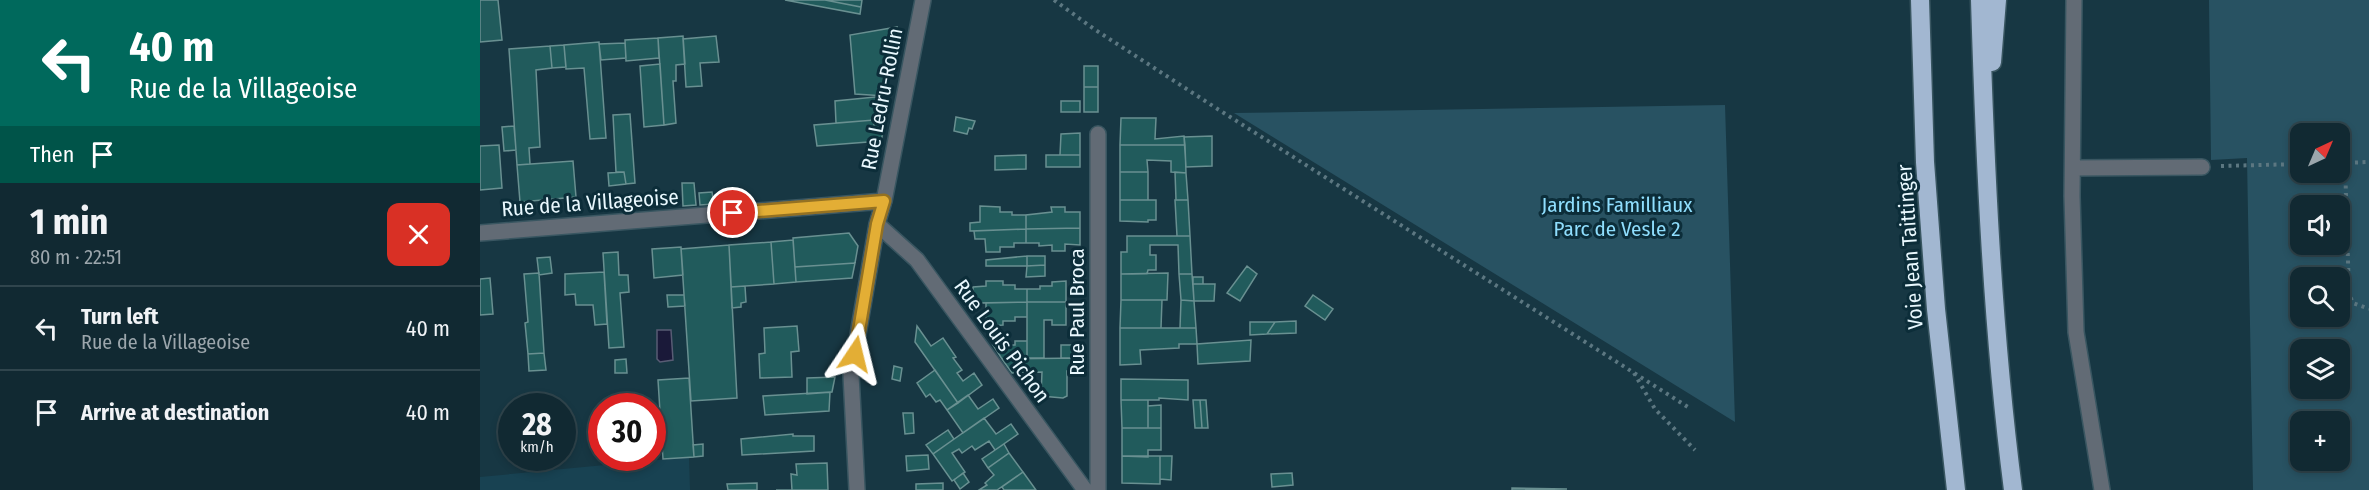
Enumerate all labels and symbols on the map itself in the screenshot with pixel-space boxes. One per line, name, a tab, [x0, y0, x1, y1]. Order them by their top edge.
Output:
street label: Rue Ledru-Rollin	[856, 26, 908, 172]
north arrow	[2290, 123, 2350, 183]
street label: Voie Jean Taittinger	[1891, 163, 1929, 331]
street label: Rue de la Villageoise	[501, 184, 679, 222]
pin	[707, 187, 758, 238]
park label: Jardins Familliaux Parc de Vesle 2	[1542, 192, 1693, 242]
street label: Rue Paul Broca	[1064, 248, 1090, 376]
street label: Rue Louis Pichon	[949, 274, 1055, 408]
position arrow	[823, 322, 887, 386]
speed limit sign: 30	[588, 393, 666, 471]

